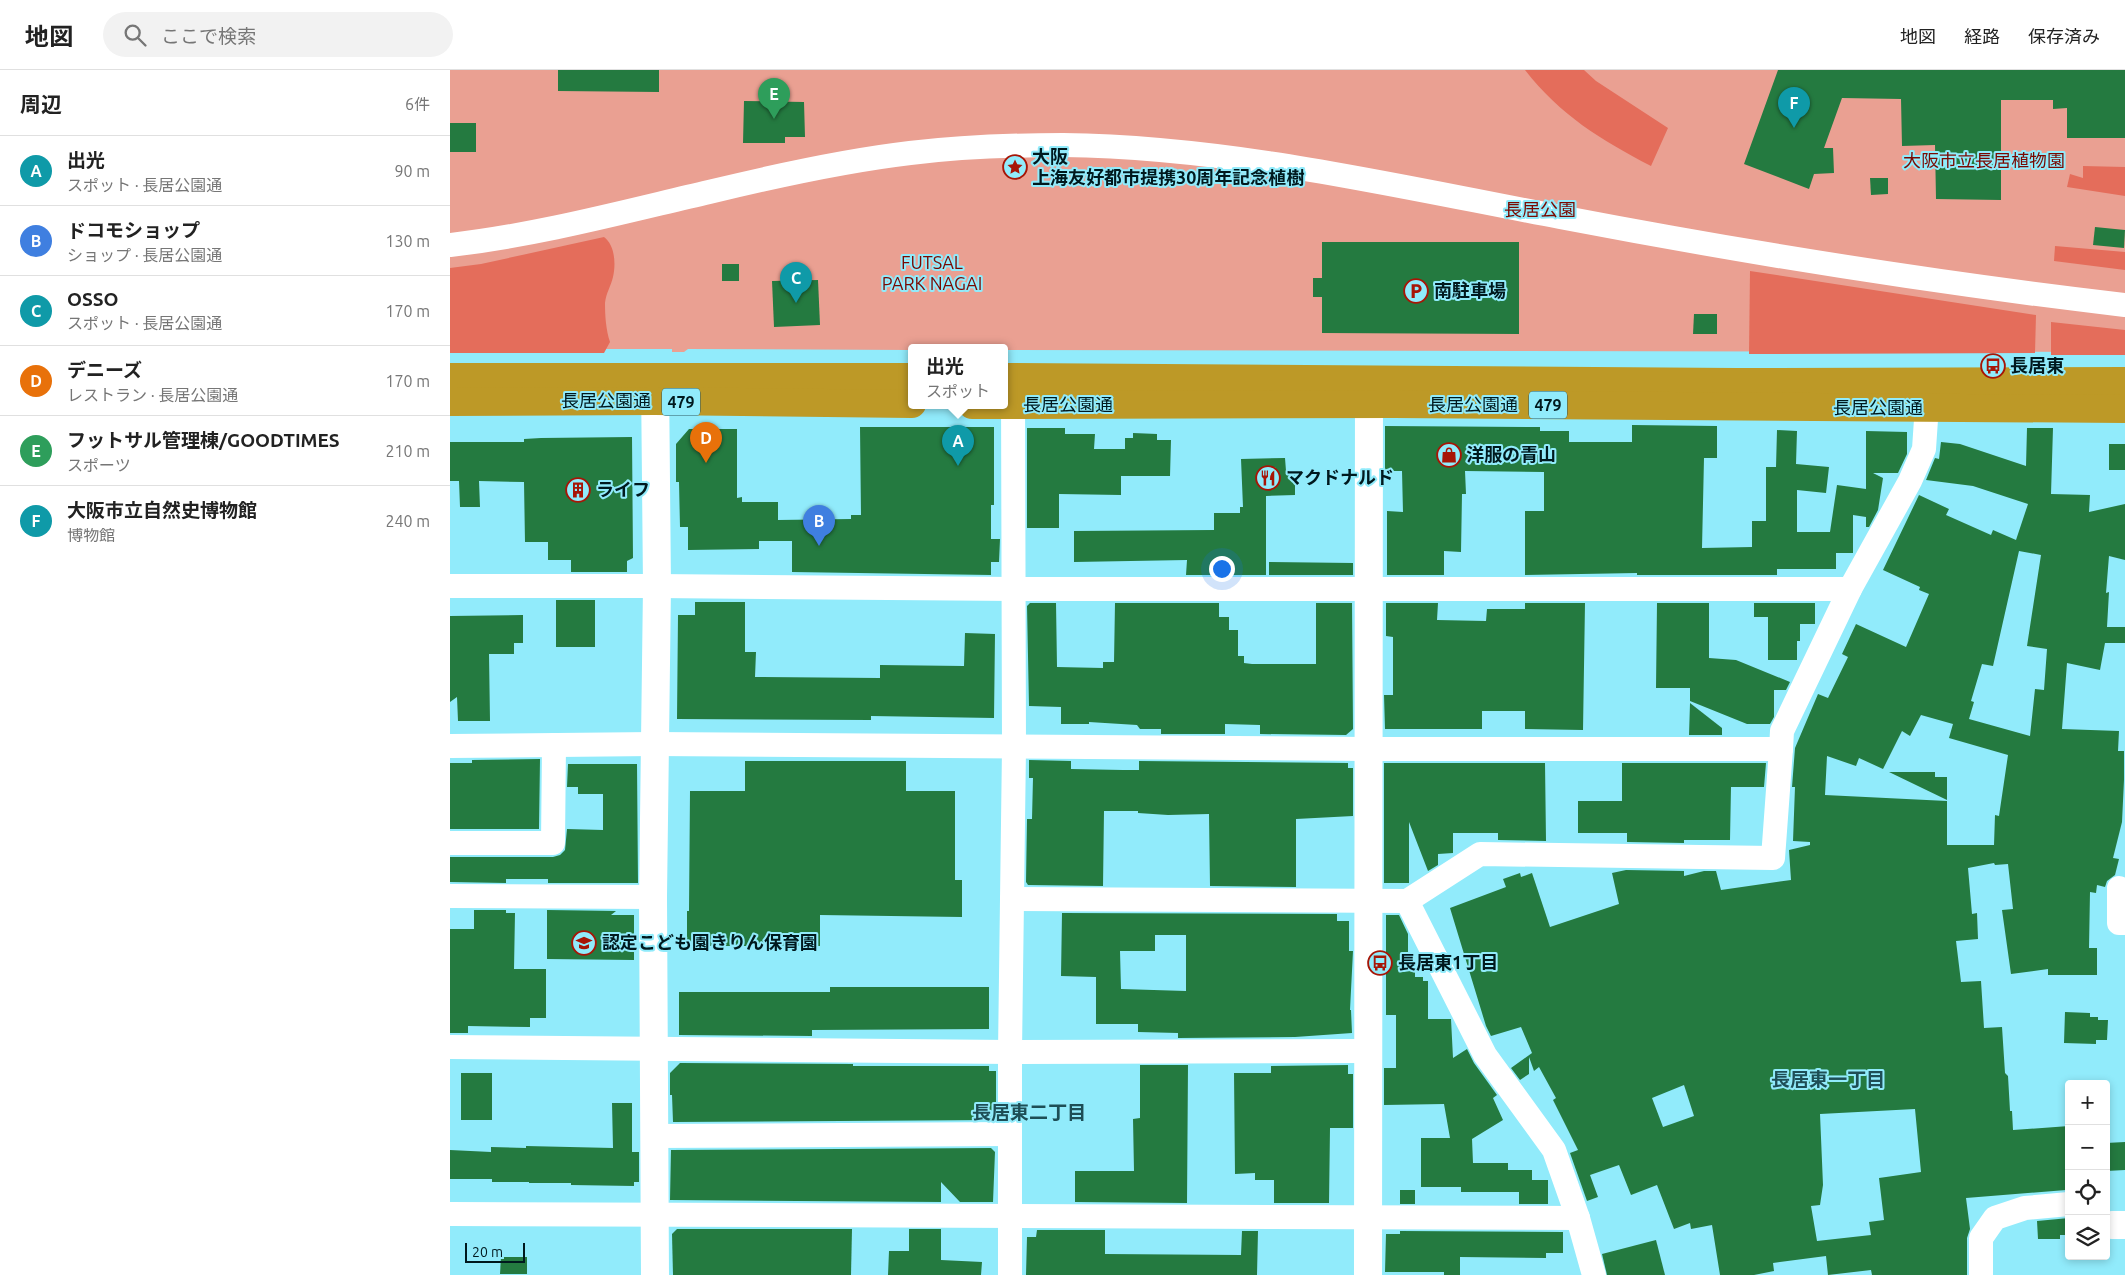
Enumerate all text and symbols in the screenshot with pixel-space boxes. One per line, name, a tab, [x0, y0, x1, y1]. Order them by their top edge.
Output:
search box	[103, 12, 453, 57]
icon: search	[121, 21, 149, 49]
text: 地図	[25, 23, 73, 50]
text: ここで検索	[161, 25, 256, 47]
text: 地図	[1900, 26, 1936, 46]
text: 経路	[1964, 26, 2000, 46]
text: 保存済み	[2028, 26, 2100, 46]
pin: E	[758, 78, 790, 119]
pin: F	[1778, 87, 1810, 128]
text: 周辺	[20, 92, 62, 116]
text: 6件	[405, 95, 430, 113]
place label: 大阪 上海友好都市提携30周年記念植樹	[1032, 146, 1304, 187]
text: 出光	[67, 149, 105, 171]
park label: 大阪市立長居植物園	[1903, 150, 2065, 170]
place icon: 大阪 上海友好都市提携30周年記念植樹	[1002, 154, 1028, 180]
text: A	[30, 162, 42, 180]
text: 90 m	[394, 162, 430, 180]
text: スポット · 長居公園通	[67, 176, 222, 194]
park label: 長居公園	[1504, 199, 1576, 219]
text: ドコモショップ	[67, 219, 200, 241]
text: B	[31, 232, 41, 250]
text: 130 m	[385, 232, 430, 250]
text: ショップ · 長居公園通	[67, 246, 222, 264]
park label: FUTSAL PARK NAGAI	[882, 252, 982, 293]
pin: C	[780, 262, 812, 303]
parking icon: 南駐車場	[1403, 278, 1429, 304]
place label: 南駐車場	[1434, 280, 1506, 300]
text: OSSO	[67, 288, 119, 310]
text: C	[31, 302, 41, 320]
text: 170 m	[385, 302, 430, 320]
text: スポット · 長居公園通	[67, 314, 222, 332]
popup	[908, 344, 1008, 409]
bus stop icon: 長居東	[1980, 353, 2006, 379]
text: 出光	[926, 355, 964, 377]
place label: 長居東	[2010, 355, 2064, 375]
text: デニーズ	[67, 359, 142, 381]
text: D	[30, 372, 42, 390]
text: 170 m	[385, 372, 430, 390]
text: スポット	[926, 382, 990, 400]
text: レストラン · 長居公園通	[67, 386, 238, 404]
road number: 479	[662, 388, 700, 416]
street label: 長居公園通	[561, 390, 651, 410]
road number: 479	[1529, 392, 1567, 418]
street label: 長居公園通	[1023, 394, 1113, 414]
street label: 長居公園通	[1428, 394, 1518, 414]
street label: 長居公園通	[1833, 397, 1923, 417]
pin: D	[690, 422, 722, 463]
pin: A	[942, 425, 974, 466]
text: フットサル管理棟/GOODTIMES	[67, 429, 340, 451]
text: E	[31, 442, 41, 460]
text: 210 m	[385, 442, 430, 460]
shop icon: 洋服の青山	[1436, 442, 1462, 468]
place label: 洋服の青山	[1466, 444, 1556, 464]
text: スポーツ	[67, 456, 131, 474]
restaurant icon: マクドナルド	[1255, 465, 1281, 491]
place label: マクドナルド	[1286, 467, 1394, 487]
building icon: ライフ	[565, 477, 591, 503]
place label: ライフ	[596, 479, 650, 499]
text: 大阪市立自然史博物館	[67, 499, 257, 521]
pin: B	[803, 505, 835, 546]
text: F	[32, 512, 41, 530]
text: 240 m	[385, 512, 430, 530]
text: 博物館	[67, 526, 115, 544]
your location	[1209, 556, 1235, 582]
school or university icon: 認定こども園きりん保育園	[571, 930, 597, 956]
place label: 認定こども園きりん保育園	[602, 932, 818, 952]
bus stop icon: 長居東1丁目	[1367, 950, 1393, 976]
place label: 長居東1丁目	[1398, 952, 1498, 972]
district label: 長居東一丁目	[1771, 1068, 1885, 1090]
map controls	[2065, 1080, 2110, 1260]
button: +	[2065, 1080, 2110, 1125]
district label: 長居東二丁目	[972, 1101, 1086, 1123]
button: −	[2065, 1125, 2110, 1170]
button: locate	[2065, 1170, 2110, 1215]
button: layers	[2065, 1215, 2110, 1260]
scale bar	[465, 1240, 525, 1263]
text: 20 m	[472, 1244, 503, 1260]

